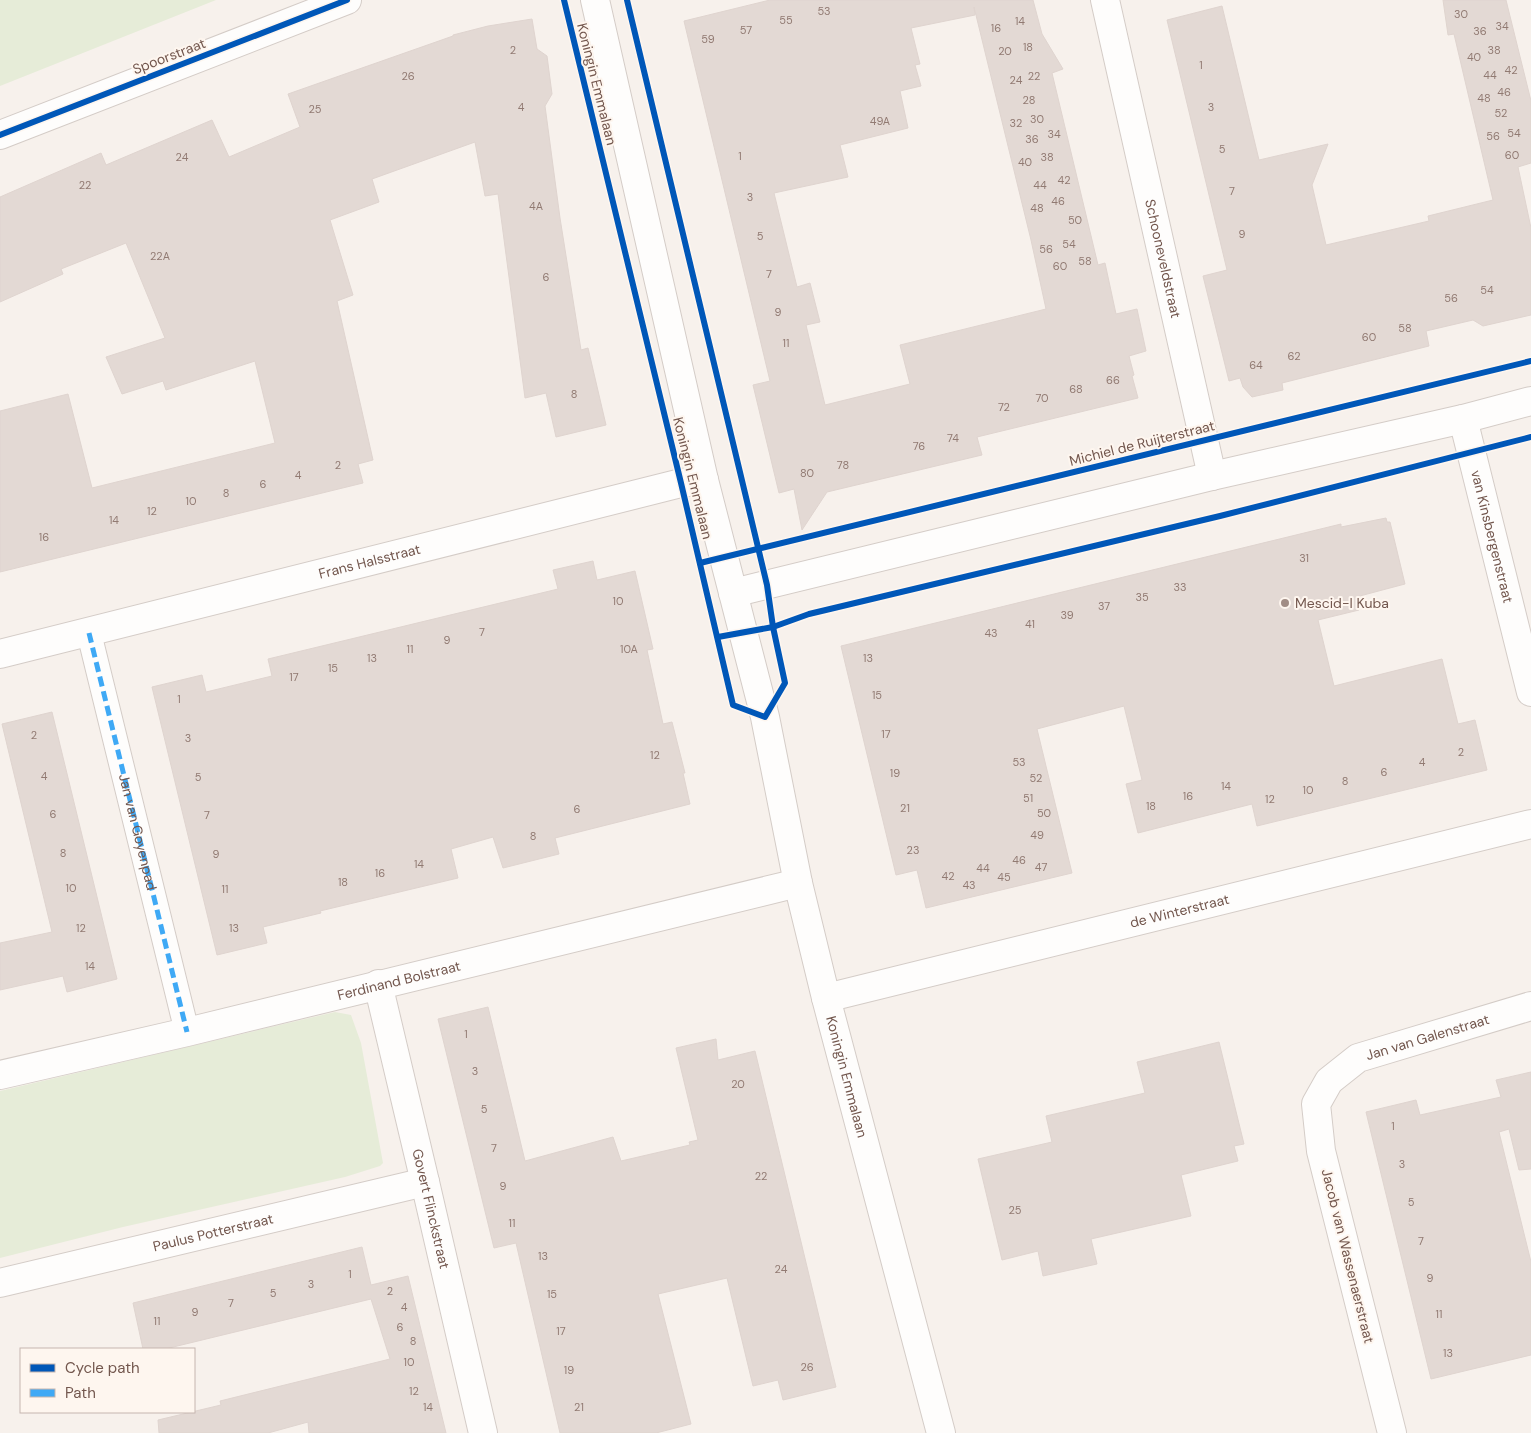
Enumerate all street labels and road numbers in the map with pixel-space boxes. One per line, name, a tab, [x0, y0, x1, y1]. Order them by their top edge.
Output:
street label: Koningin Emmalaan	[573, 21, 621, 147]
street label: Spoorstraat	[130, 34, 208, 78]
street label: Schooneveldstraat	[1141, 197, 1185, 320]
street label: Koningin Emmalaan	[669, 415, 717, 541]
street label: Michiel de Ruijterstraat	[1067, 416, 1217, 470]
street label: van Kinsbergenstraat	[1467, 468, 1517, 605]
street label: Frans Halsstraat	[317, 540, 422, 583]
street label: Jan van Goyenpad	[115, 772, 161, 892]
street label: de Winterstraat	[1128, 890, 1231, 932]
street label: Ferdinand Bolstraat	[335, 957, 462, 1004]
street label: Jan van Galenstraat	[1363, 1010, 1491, 1064]
street label: Koningin Emmalaan	[822, 1014, 872, 1140]
street label: Govert Flinckstraat	[408, 1147, 454, 1271]
street label: Jacob van Wassenaerstraat	[1318, 1167, 1378, 1345]
street label: Paulus Potterstraat	[151, 1209, 275, 1255]

